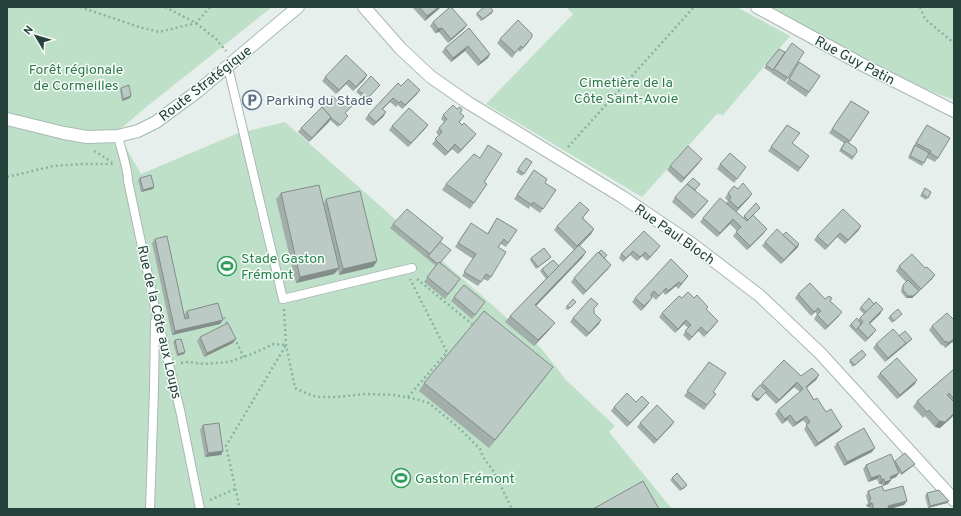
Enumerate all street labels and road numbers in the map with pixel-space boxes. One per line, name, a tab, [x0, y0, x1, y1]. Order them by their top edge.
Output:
street label: Rue Guy Patin	[811, 33, 897, 90]
street label: Route Stratégique	[156, 43, 256, 126]
street label: Rue Paul Bloch	[631, 201, 718, 269]
street label: Rue de la Côte aux Loups	[133, 244, 184, 401]

